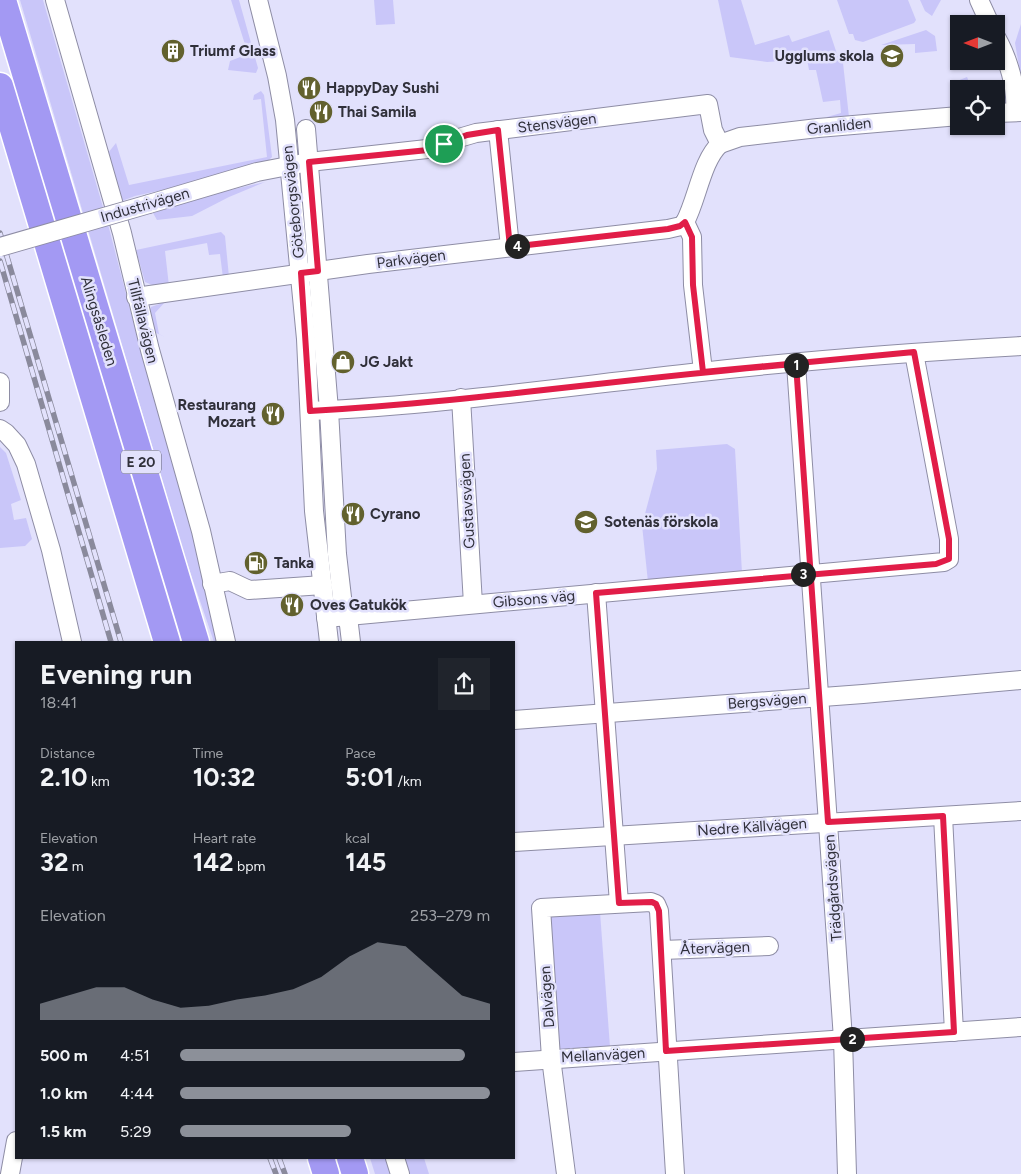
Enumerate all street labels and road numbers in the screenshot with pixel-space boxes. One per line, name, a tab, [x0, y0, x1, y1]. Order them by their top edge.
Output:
street label: Stensvägen	[517, 109, 597, 137]
street label: Granliden	[806, 114, 872, 138]
street label: Göteborgsvägen	[278, 145, 308, 259]
street label: Industrivägen	[98, 184, 192, 226]
street label: Parkvägen	[375, 246, 447, 272]
street label: Alingsåsleden	[77, 274, 121, 368]
street label: Tillfällavägen	[124, 277, 162, 365]
road number: E 20	[121, 451, 161, 474]
street label: Gustavsvägen	[456, 453, 478, 549]
street label: Gibsons väg	[492, 586, 576, 612]
street label: Bergsvägen	[727, 689, 807, 713]
street label: Nedre Källvägen	[697, 814, 807, 840]
street label: Trädgårdsvägen	[820, 834, 846, 942]
street label: Återvägen	[680, 938, 750, 958]
street label: Dalvägen	[536, 965, 558, 1029]
street label: Mellanvägen	[560, 1044, 646, 1066]

